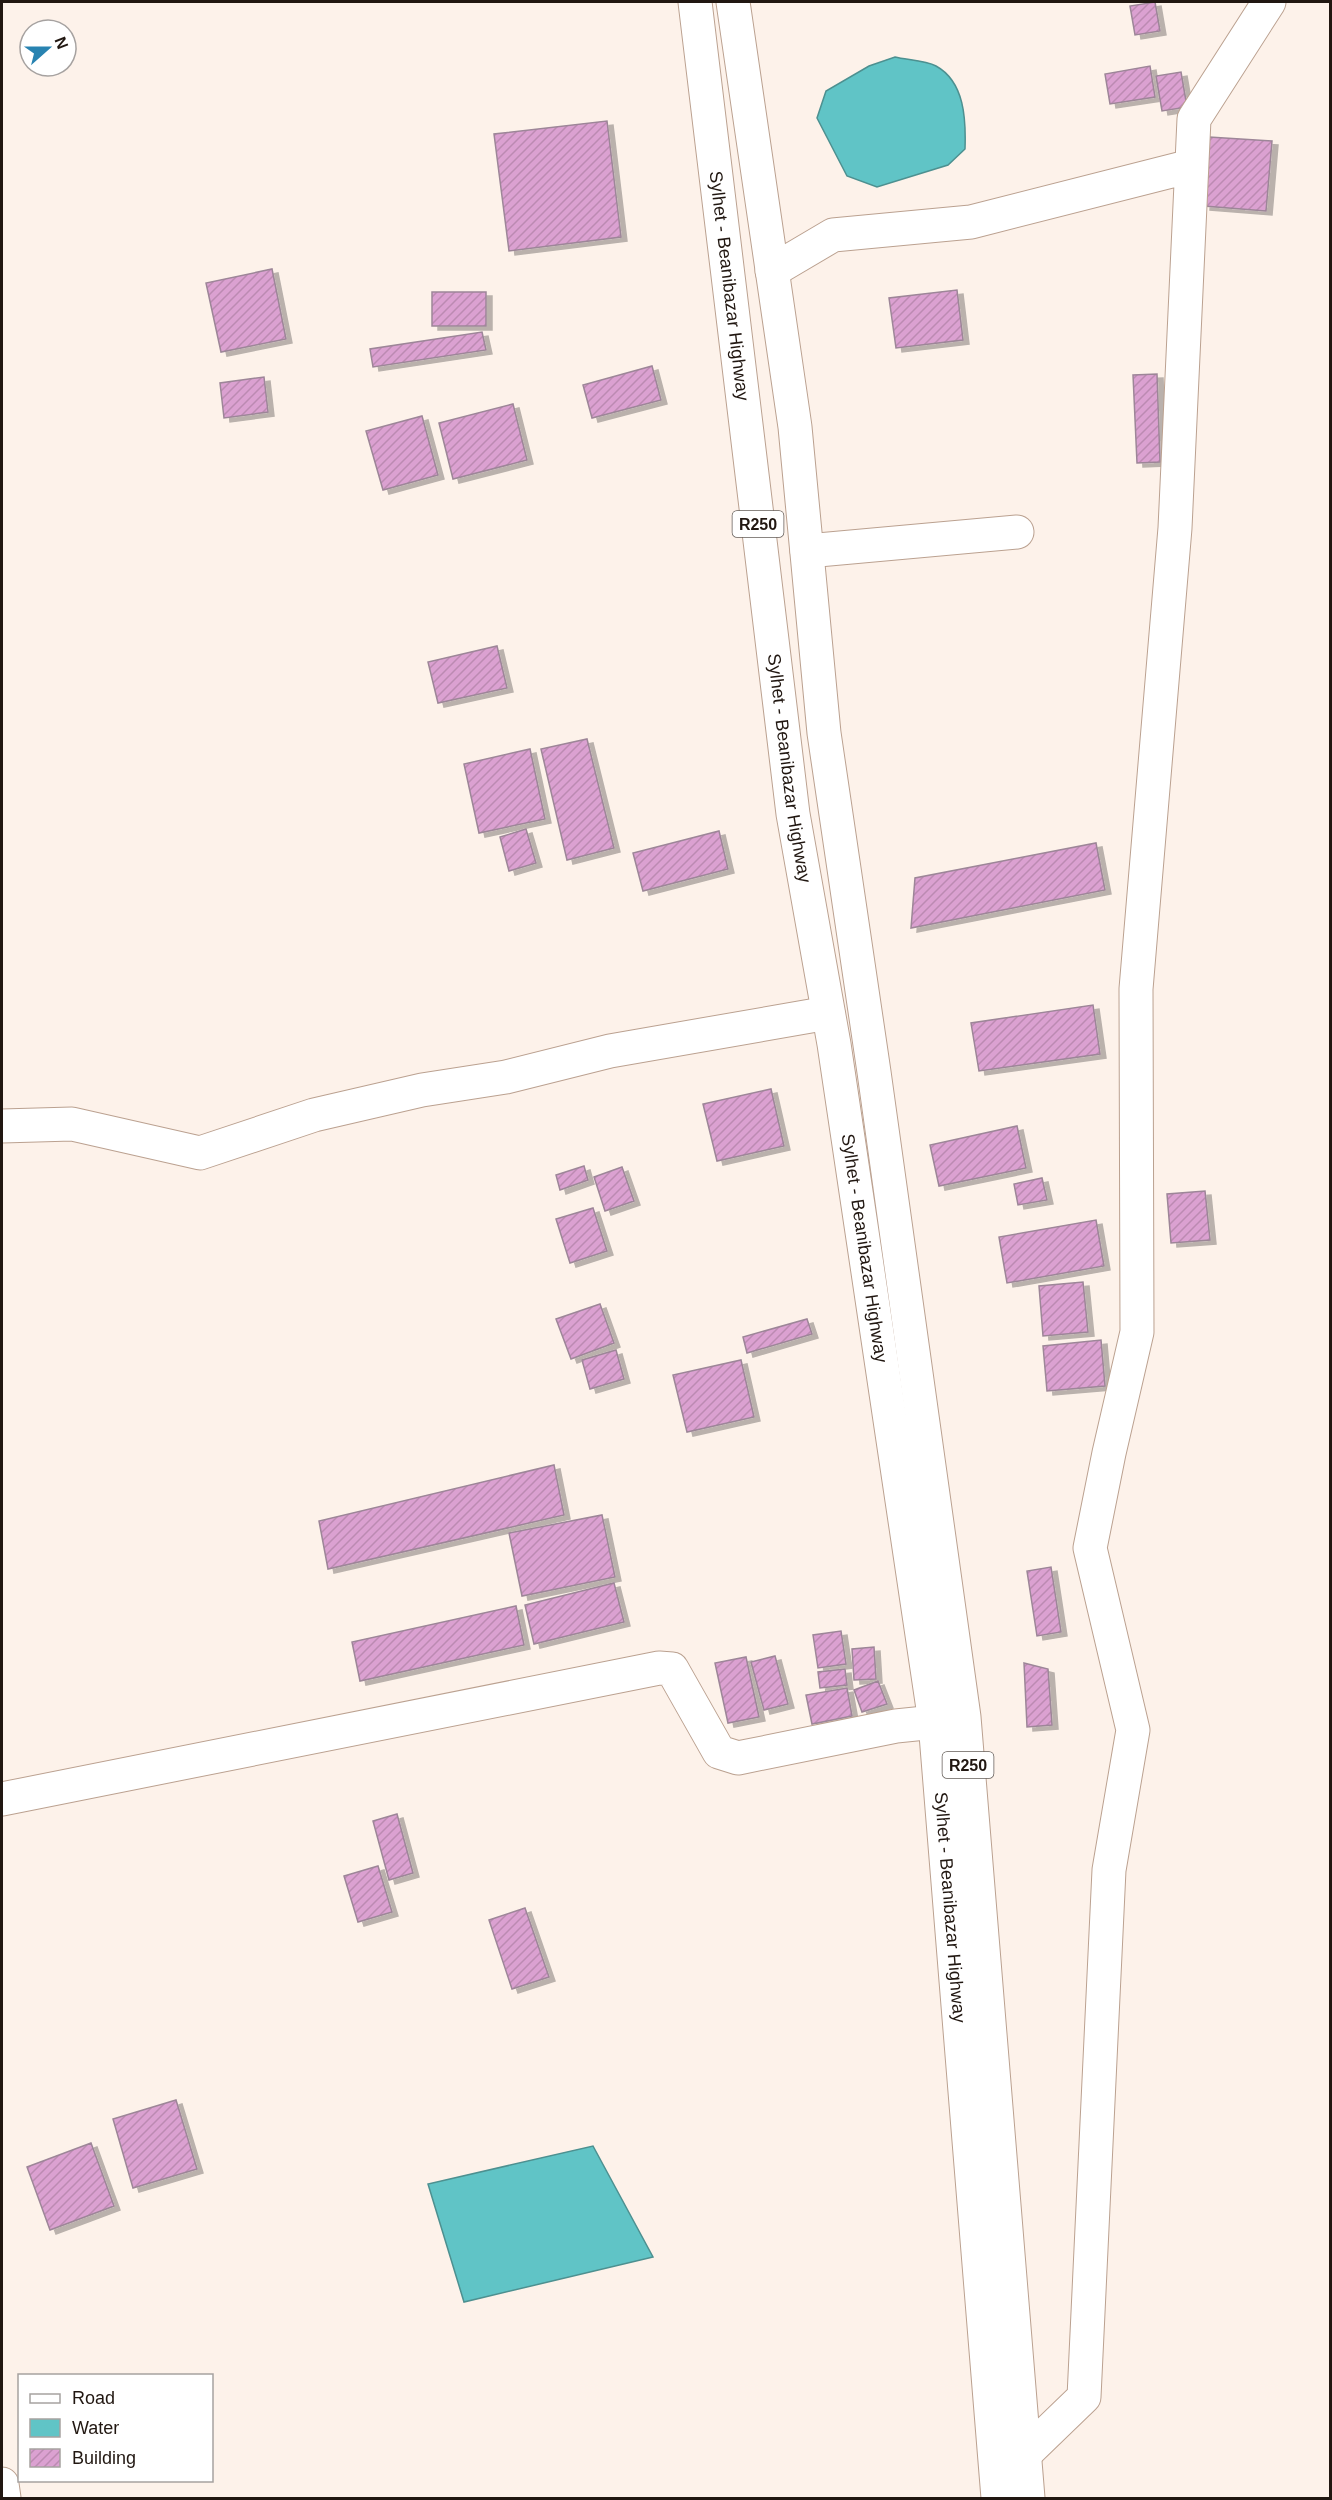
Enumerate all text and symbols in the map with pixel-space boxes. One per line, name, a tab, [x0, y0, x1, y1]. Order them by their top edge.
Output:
north arrow	[18, 18, 78, 78]
text: N	[52, 34, 72, 51]
street label: Sylhet - Beanibazar Highway	[705, 170, 753, 402]
road number: R250	[732, 511, 783, 537]
street label: Sylhet - Beanibazar Highway	[764, 652, 815, 884]
street label: Sylhet - Beanibazar Highway	[837, 1132, 891, 1364]
road number: R250	[942, 1752, 994, 1778]
street label: Sylhet - Beanibazar Highway	[931, 1791, 969, 2023]
legend	[18, 2374, 213, 2482]
text: Road	[72, 2388, 115, 2408]
text: Water	[72, 2418, 119, 2438]
text: Building	[72, 2448, 136, 2468]

